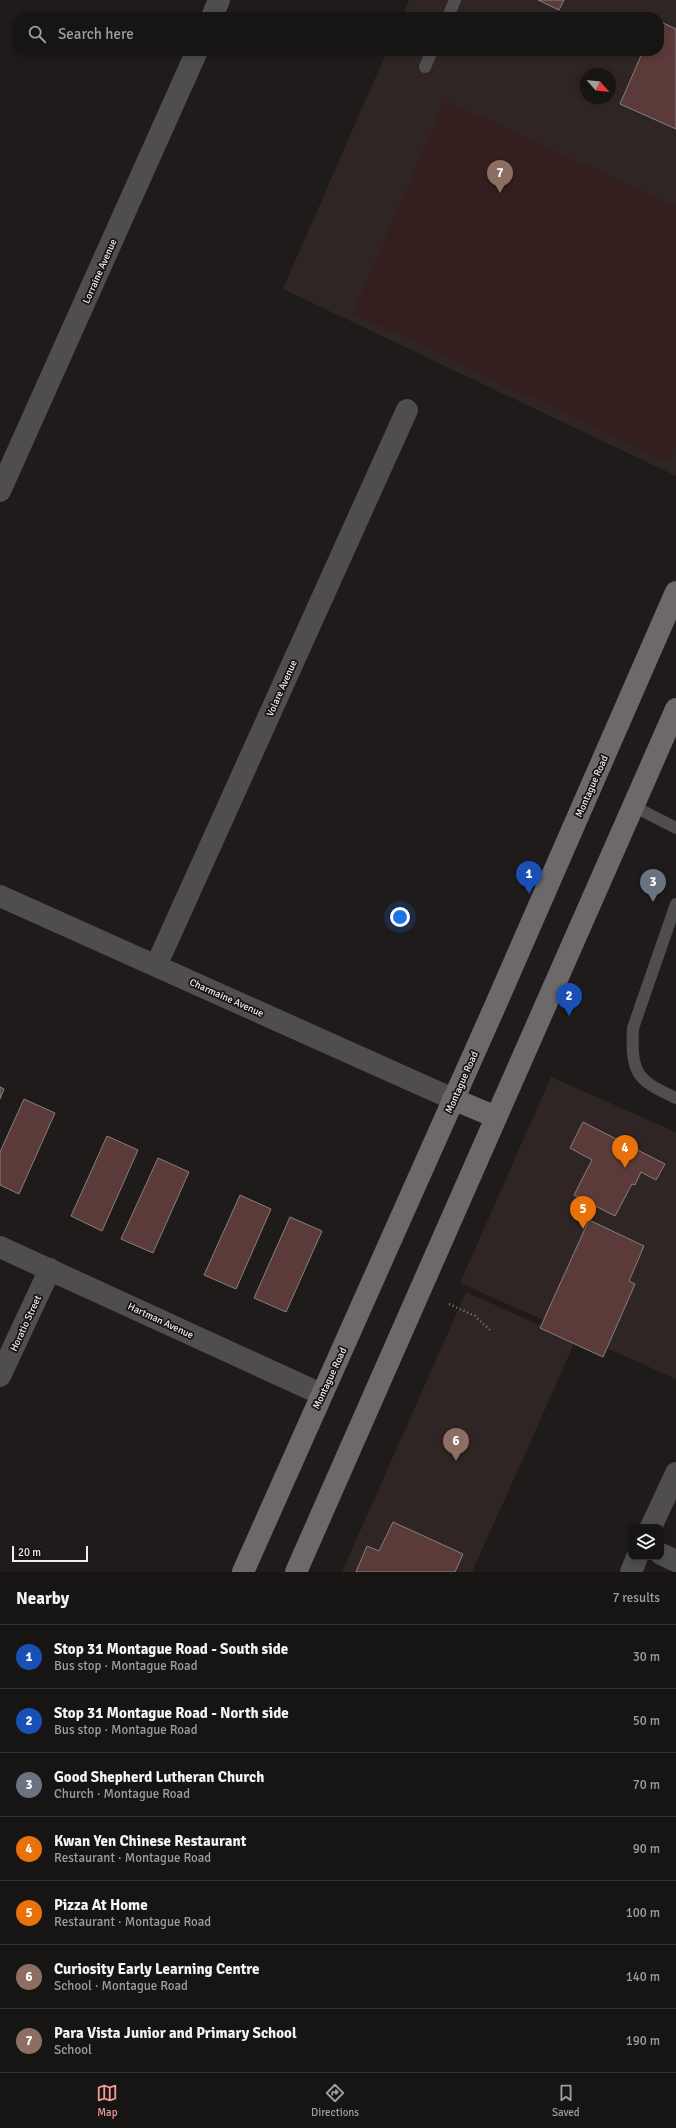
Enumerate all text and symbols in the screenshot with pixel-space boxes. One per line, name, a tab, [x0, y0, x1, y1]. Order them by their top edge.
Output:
search box	[12, 12, 664, 56]
icon: search	[26, 23, 48, 45]
text: Search here	[58, 25, 134, 43]
north arrow	[580, 68, 616, 104]
pin: 7	[487, 160, 513, 193]
street label: Lorraine Avenue	[80, 237, 119, 305]
street label: Volare Avenue	[264, 658, 300, 718]
street label: Montague Road	[573, 754, 611, 819]
pin: 1	[516, 861, 542, 894]
pin: 3	[640, 869, 666, 902]
your location	[390, 907, 410, 927]
street label: Charmaine Avenue	[188, 976, 266, 1020]
pin: 2	[556, 983, 582, 1016]
street label: Montague Road	[443, 1050, 481, 1115]
pin: 4	[612, 1135, 638, 1168]
pin: 5	[570, 1196, 596, 1229]
street label: Horatio Street	[8, 1293, 44, 1353]
street label: Hartman Avenue	[126, 1300, 195, 1341]
street label: Montague Road	[310, 1346, 349, 1411]
pin: 6	[443, 1428, 469, 1461]
map controls	[628, 1524, 664, 1560]
button: layers	[628, 1524, 664, 1560]
scale bar	[12, 1544, 88, 1563]
text: 20 m	[18, 1546, 41, 1559]
text: Nearby	[16, 1588, 69, 1609]
text: 7 results	[612, 1590, 660, 1606]
text: Stop 31 Montague Road - South side	[54, 1640, 288, 1658]
text: 1	[25, 1649, 33, 1665]
text: 30 m	[633, 1649, 660, 1665]
text: Bus stop · Montague Road	[54, 1658, 198, 1674]
text: Stop 31 Montague Road - North side	[54, 1704, 289, 1722]
text: 2	[25, 1713, 33, 1729]
text: 50 m	[633, 1713, 660, 1729]
text: Bus stop · Montague Road	[54, 1722, 198, 1738]
text: Good Shepherd Lutheran Church	[54, 1768, 264, 1786]
text: 3	[25, 1777, 33, 1793]
text: 70 m	[633, 1777, 660, 1793]
text: Church · Montague Road	[54, 1786, 190, 1802]
text: Kwan Yen Chinese Restaurant	[54, 1832, 246, 1850]
text: 4	[25, 1841, 33, 1857]
text: 90 m	[633, 1841, 660, 1857]
text: Restaurant · Montague Road	[54, 1850, 211, 1866]
text: Pizza At Home	[54, 1896, 148, 1914]
text: 5	[25, 1905, 33, 1921]
text: 100 m	[626, 1905, 660, 1921]
text: Restaurant · Montague Road	[54, 1914, 211, 1930]
text: Curiosity Early Learning Centre	[54, 1960, 259, 1978]
text: 6	[25, 1969, 33, 1985]
text: 140 m	[626, 1969, 660, 1985]
text: School · Montague Road	[54, 1978, 188, 1994]
text: Para Vista Junior and Primary School	[54, 2024, 297, 2042]
text: 7	[25, 2033, 33, 2049]
text: 190 m	[626, 2033, 660, 2049]
text: School	[54, 2042, 92, 2058]
tab: Map	[96, 2082, 118, 2119]
tab: Directions	[311, 2082, 359, 2119]
tab: Saved	[552, 2082, 580, 2119]

